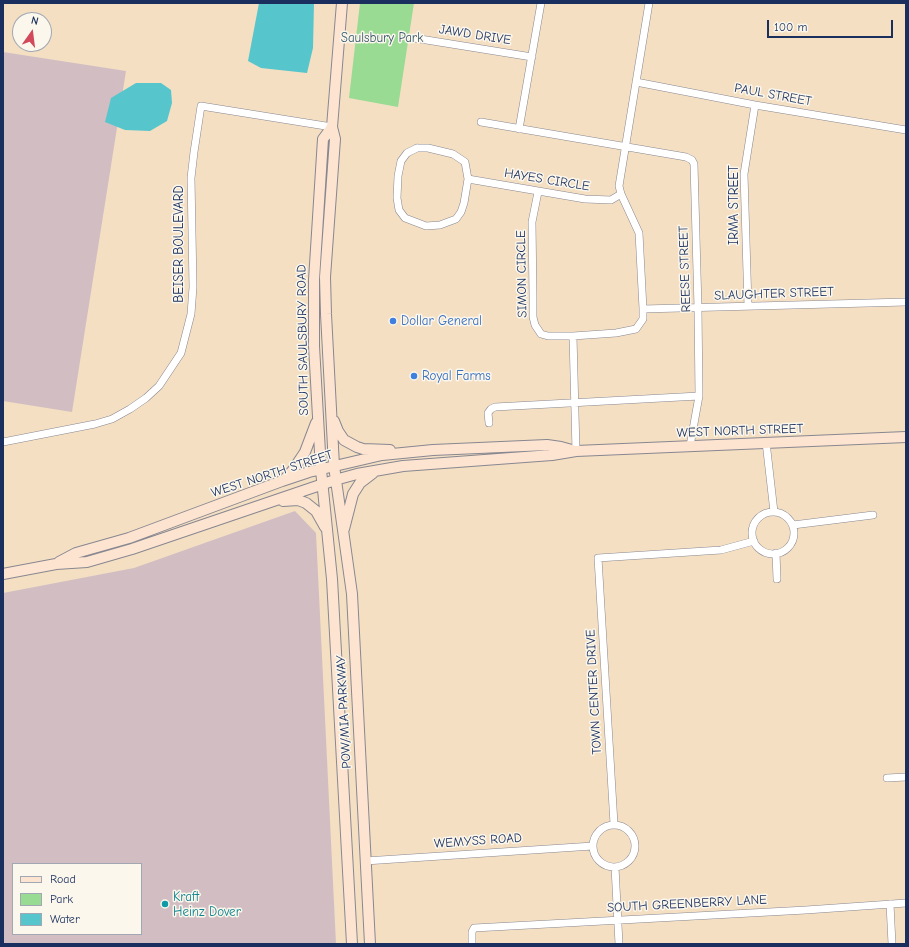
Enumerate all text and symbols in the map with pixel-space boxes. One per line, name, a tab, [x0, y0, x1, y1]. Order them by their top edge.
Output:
north arrow	[12, 12, 52, 52]
scale bar	[769, 12, 895, 38]
text: N	[30, 14, 40, 28]
text: 100 m	[774, 20, 807, 34]
street label: JAWD DRIVE	[438, 22, 512, 48]
park label: Saulsbury Park	[341, 30, 423, 46]
street label: PAUL STREET	[733, 81, 813, 109]
street label: IRMA STREET	[726, 165, 742, 245]
street label: HAYES CIRCLE	[503, 166, 591, 194]
street label: BEISER BOULEVARD	[171, 185, 187, 303]
street label: REESE STREET	[676, 225, 694, 313]
street label: SIMON CIRCLE	[513, 230, 531, 318]
street label: SOUTH SAULSBURY ROAD	[294, 264, 312, 416]
street label: SLAUGHTER STREET	[714, 284, 834, 304]
place label: Dollar General	[401, 313, 482, 329]
marker: Dollar General	[388, 316, 398, 326]
place label: Royal Farms	[422, 368, 491, 384]
marker: Royal Farms	[409, 371, 419, 381]
street label: WEST NORTH STREET	[676, 421, 804, 441]
street label: WEST NORTH STREET	[209, 447, 335, 501]
street label: TOWN CENTER DRIVE	[583, 629, 605, 755]
street label: POW/MIA PARKWAY	[333, 655, 355, 769]
street label: WEMYSS ROAD	[433, 830, 523, 852]
legend	[12, 863, 142, 935]
text: Road	[50, 872, 76, 886]
place label: Kraft Heinz Dover	[173, 889, 241, 920]
text: Park	[50, 892, 73, 906]
street label: SOUTH GREENBERRY LANE	[607, 892, 767, 916]
marker: Kraft Heinz Dover	[160, 899, 170, 909]
text: Water	[50, 912, 80, 926]

